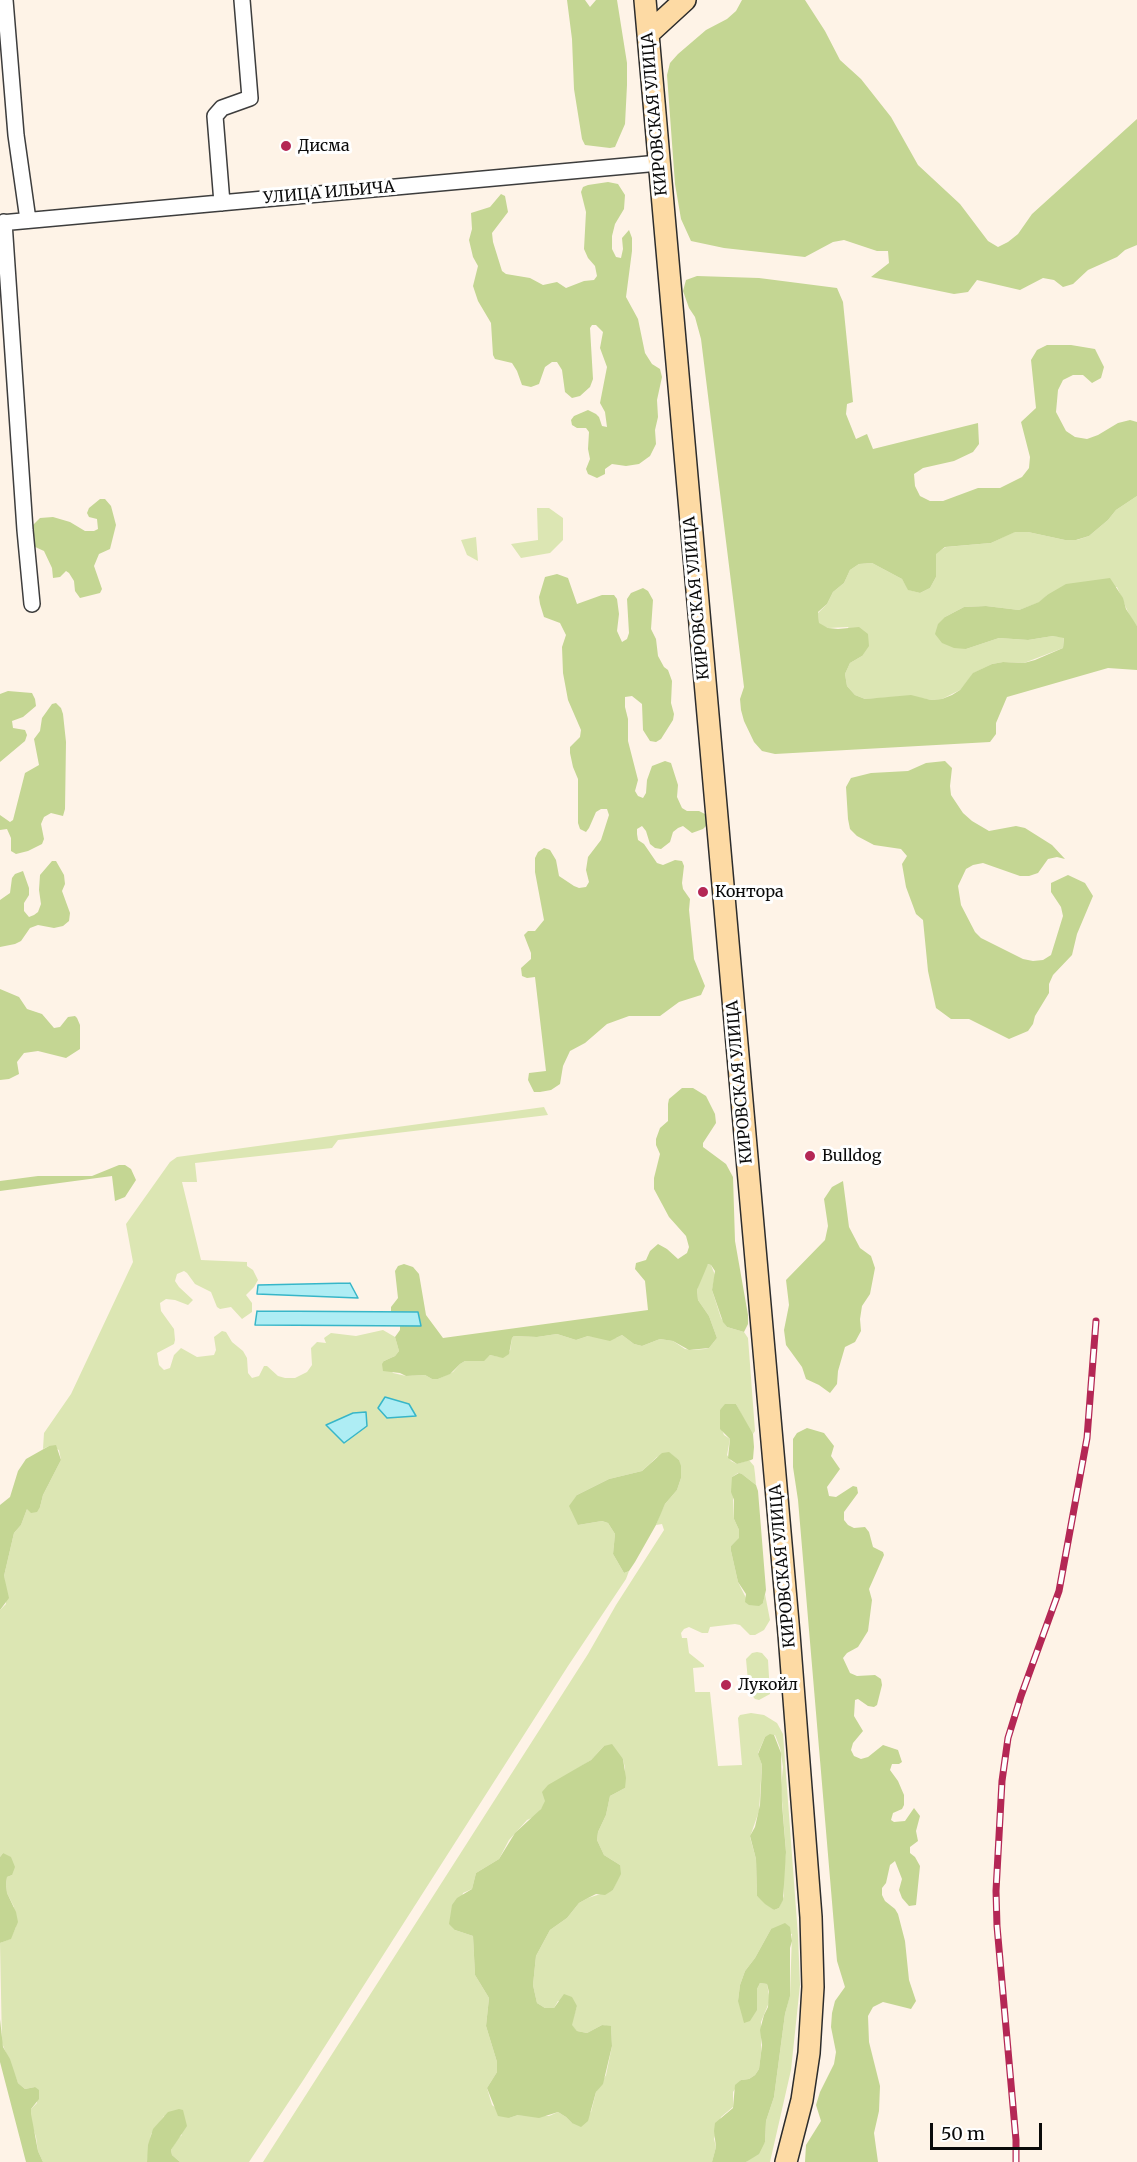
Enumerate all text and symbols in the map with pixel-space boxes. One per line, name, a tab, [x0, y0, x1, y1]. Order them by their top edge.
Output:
street label: КИРОВСКАЯ УЛИЦА	[638, 31, 672, 197]
place label: Дисма	[298, 136, 350, 156]
marker: Дисма	[279, 139, 293, 153]
street label: УЛИЦА ИЛЬИЧА	[262, 178, 396, 208]
street label: КИРОВСКАЯ УЛИЦА	[680, 515, 714, 681]
place label: Контора	[715, 882, 784, 902]
marker: Контора	[696, 885, 710, 899]
street label: КИРОВСКАЯ УЛИЦА	[723, 999, 757, 1165]
place label: Bulldog	[822, 1146, 881, 1166]
marker: Bulldog	[803, 1149, 817, 1163]
street label: КИРОВСКАЯ УЛИЦА	[766, 1483, 800, 1649]
place label: Лукойл	[738, 1675, 798, 1695]
marker: Лукойл	[719, 1678, 733, 1692]
scale bar	[933, 2111, 1046, 2149]
text: 50 m	[941, 2122, 985, 2145]

